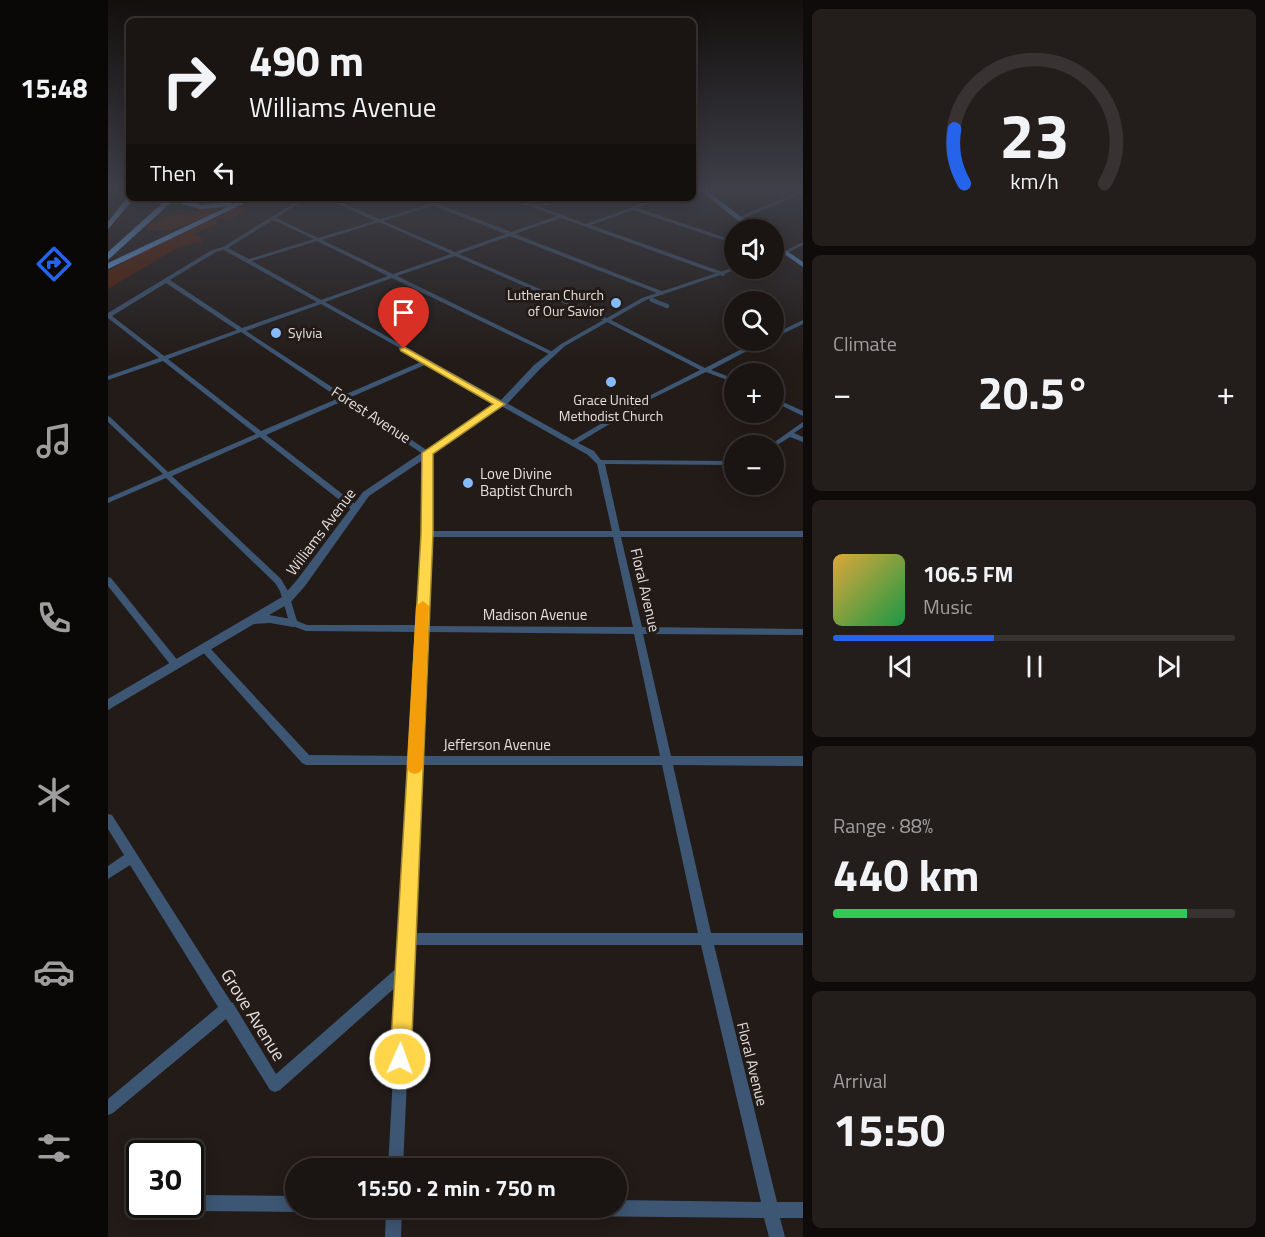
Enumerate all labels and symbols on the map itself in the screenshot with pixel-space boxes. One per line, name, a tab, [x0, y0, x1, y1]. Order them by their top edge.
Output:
place label: Lutheran Church of Our Savior	[507, 284, 604, 321]
pin	[378, 287, 429, 349]
marker: Lutheran Church of Our Savior	[609, 296, 623, 310]
place label: Sylvia	[288, 322, 322, 343]
marker: Sylvia	[269, 326, 283, 340]
marker: Grace United Methodist Church	[604, 375, 618, 389]
street label: Forest Avenue	[327, 380, 416, 449]
place label: Grace United Methodist Church	[559, 389, 663, 426]
place label: Love Divine Baptist Church	[480, 462, 573, 502]
marker: Love Divine Baptist Church	[461, 476, 475, 490]
street label: Williams Avenue	[280, 483, 361, 580]
street label: Floral Avenue	[625, 546, 666, 634]
street label: Madison Avenue	[483, 603, 587, 626]
street label: Jefferson Avenue	[443, 733, 551, 756]
street label: Grove Avenue	[214, 963, 293, 1066]
street label: Floral Avenue	[731, 1020, 774, 1108]
position arrow	[368, 1027, 432, 1091]
speed limit sign: 30	[126, 1140, 204, 1218]

